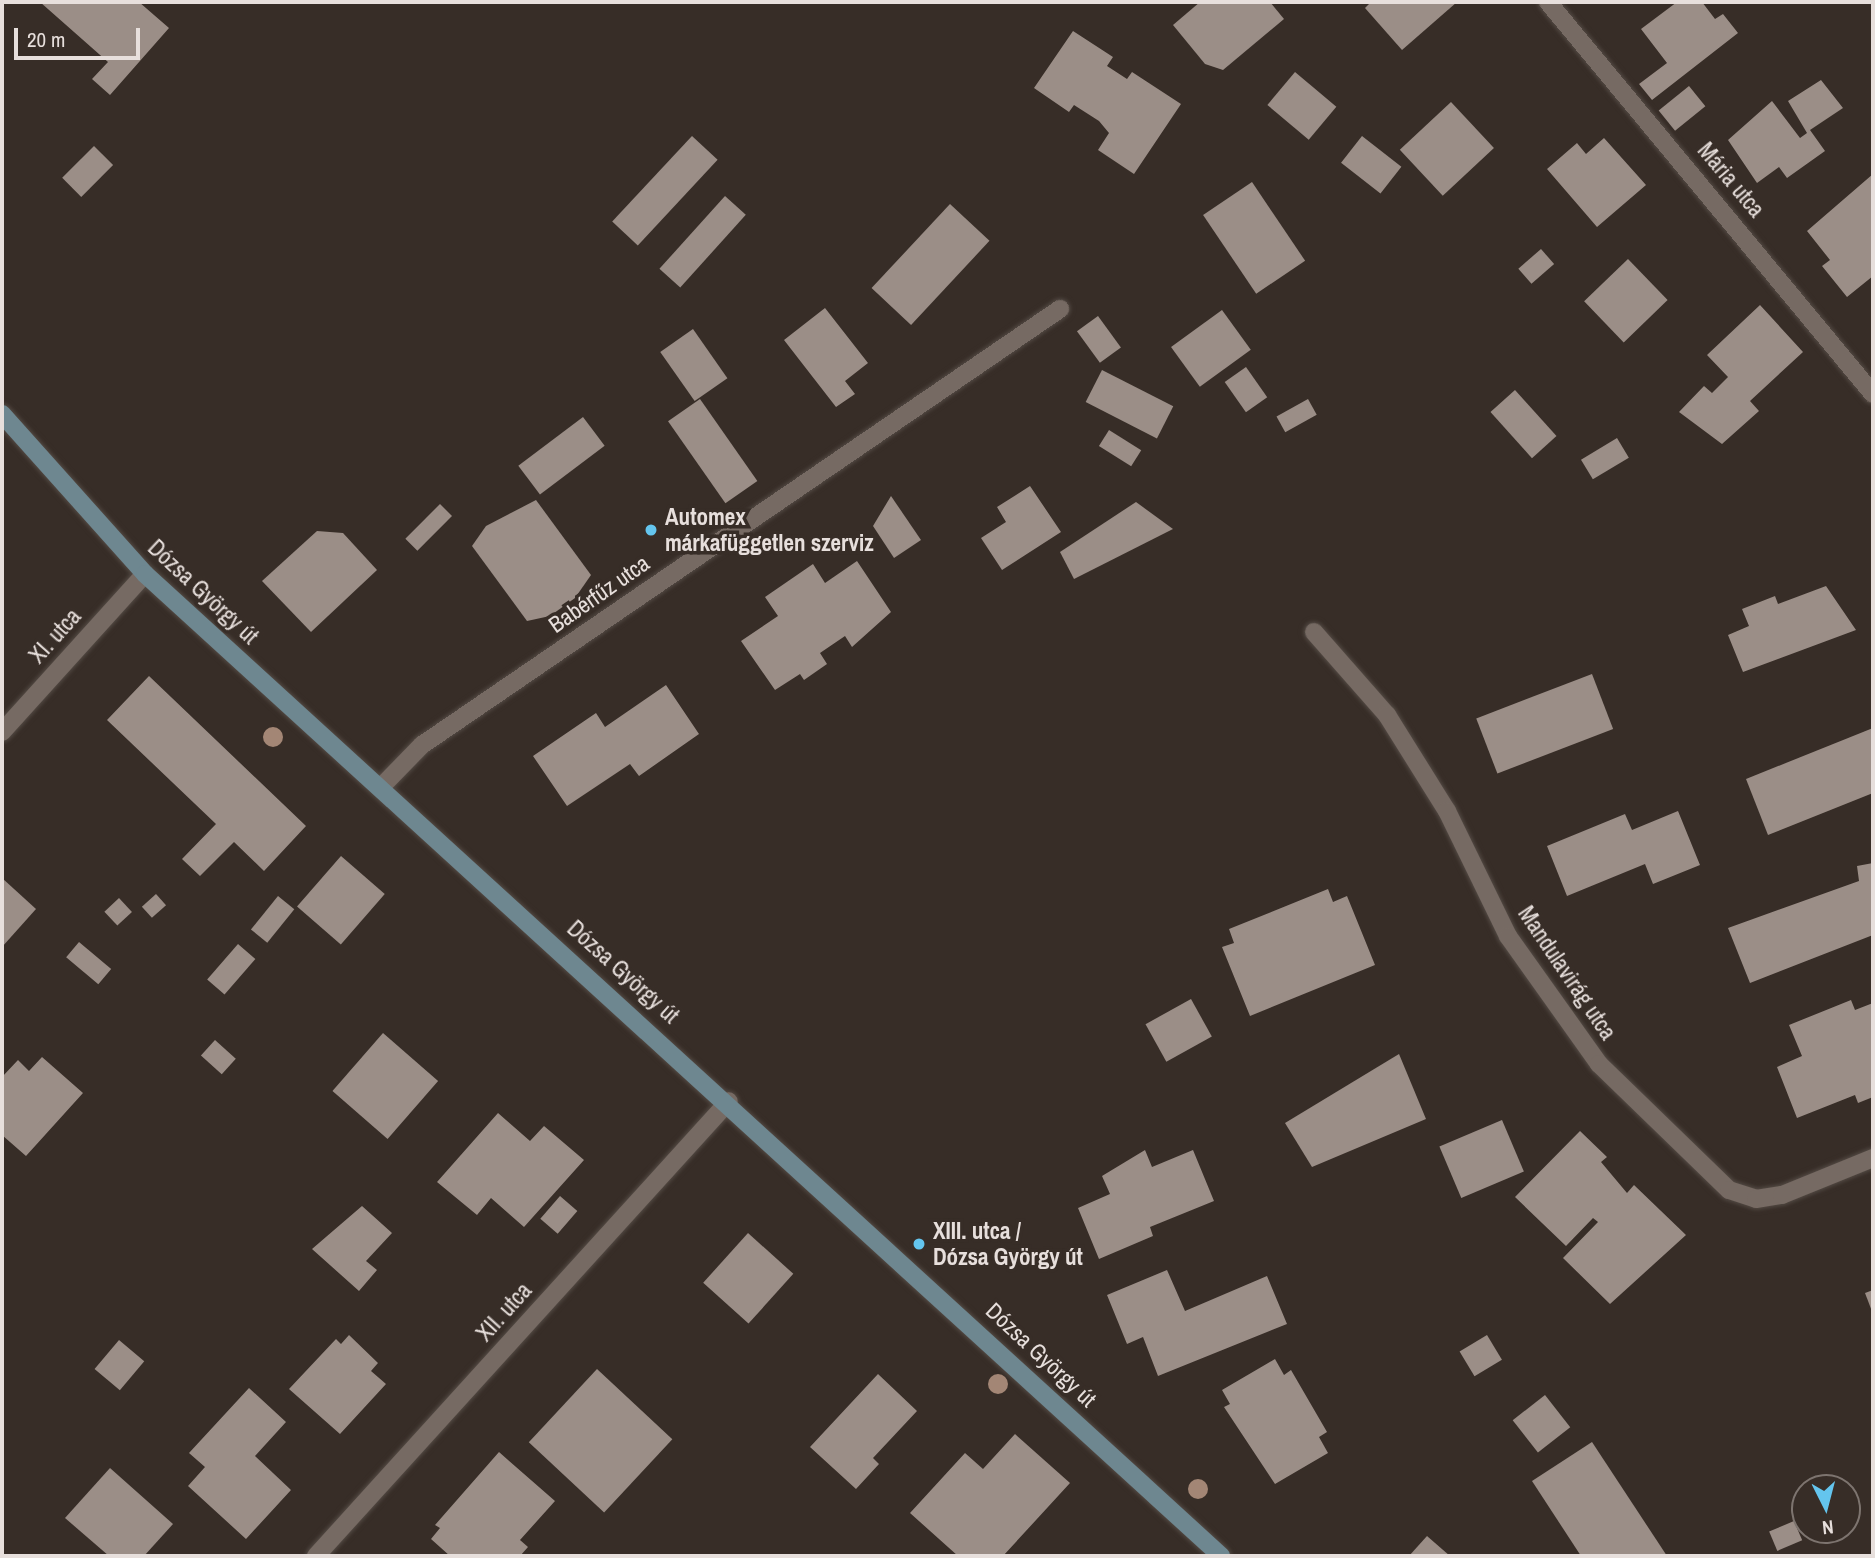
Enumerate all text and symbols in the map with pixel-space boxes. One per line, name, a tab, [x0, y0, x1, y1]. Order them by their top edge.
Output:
scale bar	[18, 14, 144, 58]
text: 20 m	[27, 25, 65, 54]
street label: Mária utca	[1692, 137, 1770, 223]
place label: Automex márkafüggetlen szerviz	[665, 503, 874, 557]
marker: Automex márkafüggetlen szerviz	[643, 522, 659, 538]
street label: Dózsa György út	[142, 534, 264, 650]
street label: Babérfűz utca	[543, 549, 655, 639]
street label: XI. utca	[23, 603, 87, 669]
street label: Mandulavirág utca	[1512, 901, 1622, 1045]
street label: Dózsa György út	[562, 915, 684, 1029]
place label: XIII. utca / Dózsa György út	[933, 1217, 1083, 1271]
marker: XIII. utca / Dózsa György út	[911, 1236, 927, 1252]
street label: XII. utca	[471, 1277, 537, 1347]
street label: Dózsa György út	[980, 1297, 1102, 1413]
north arrow	[1791, 1474, 1861, 1544]
text: N	[1821, 1514, 1835, 1541]

